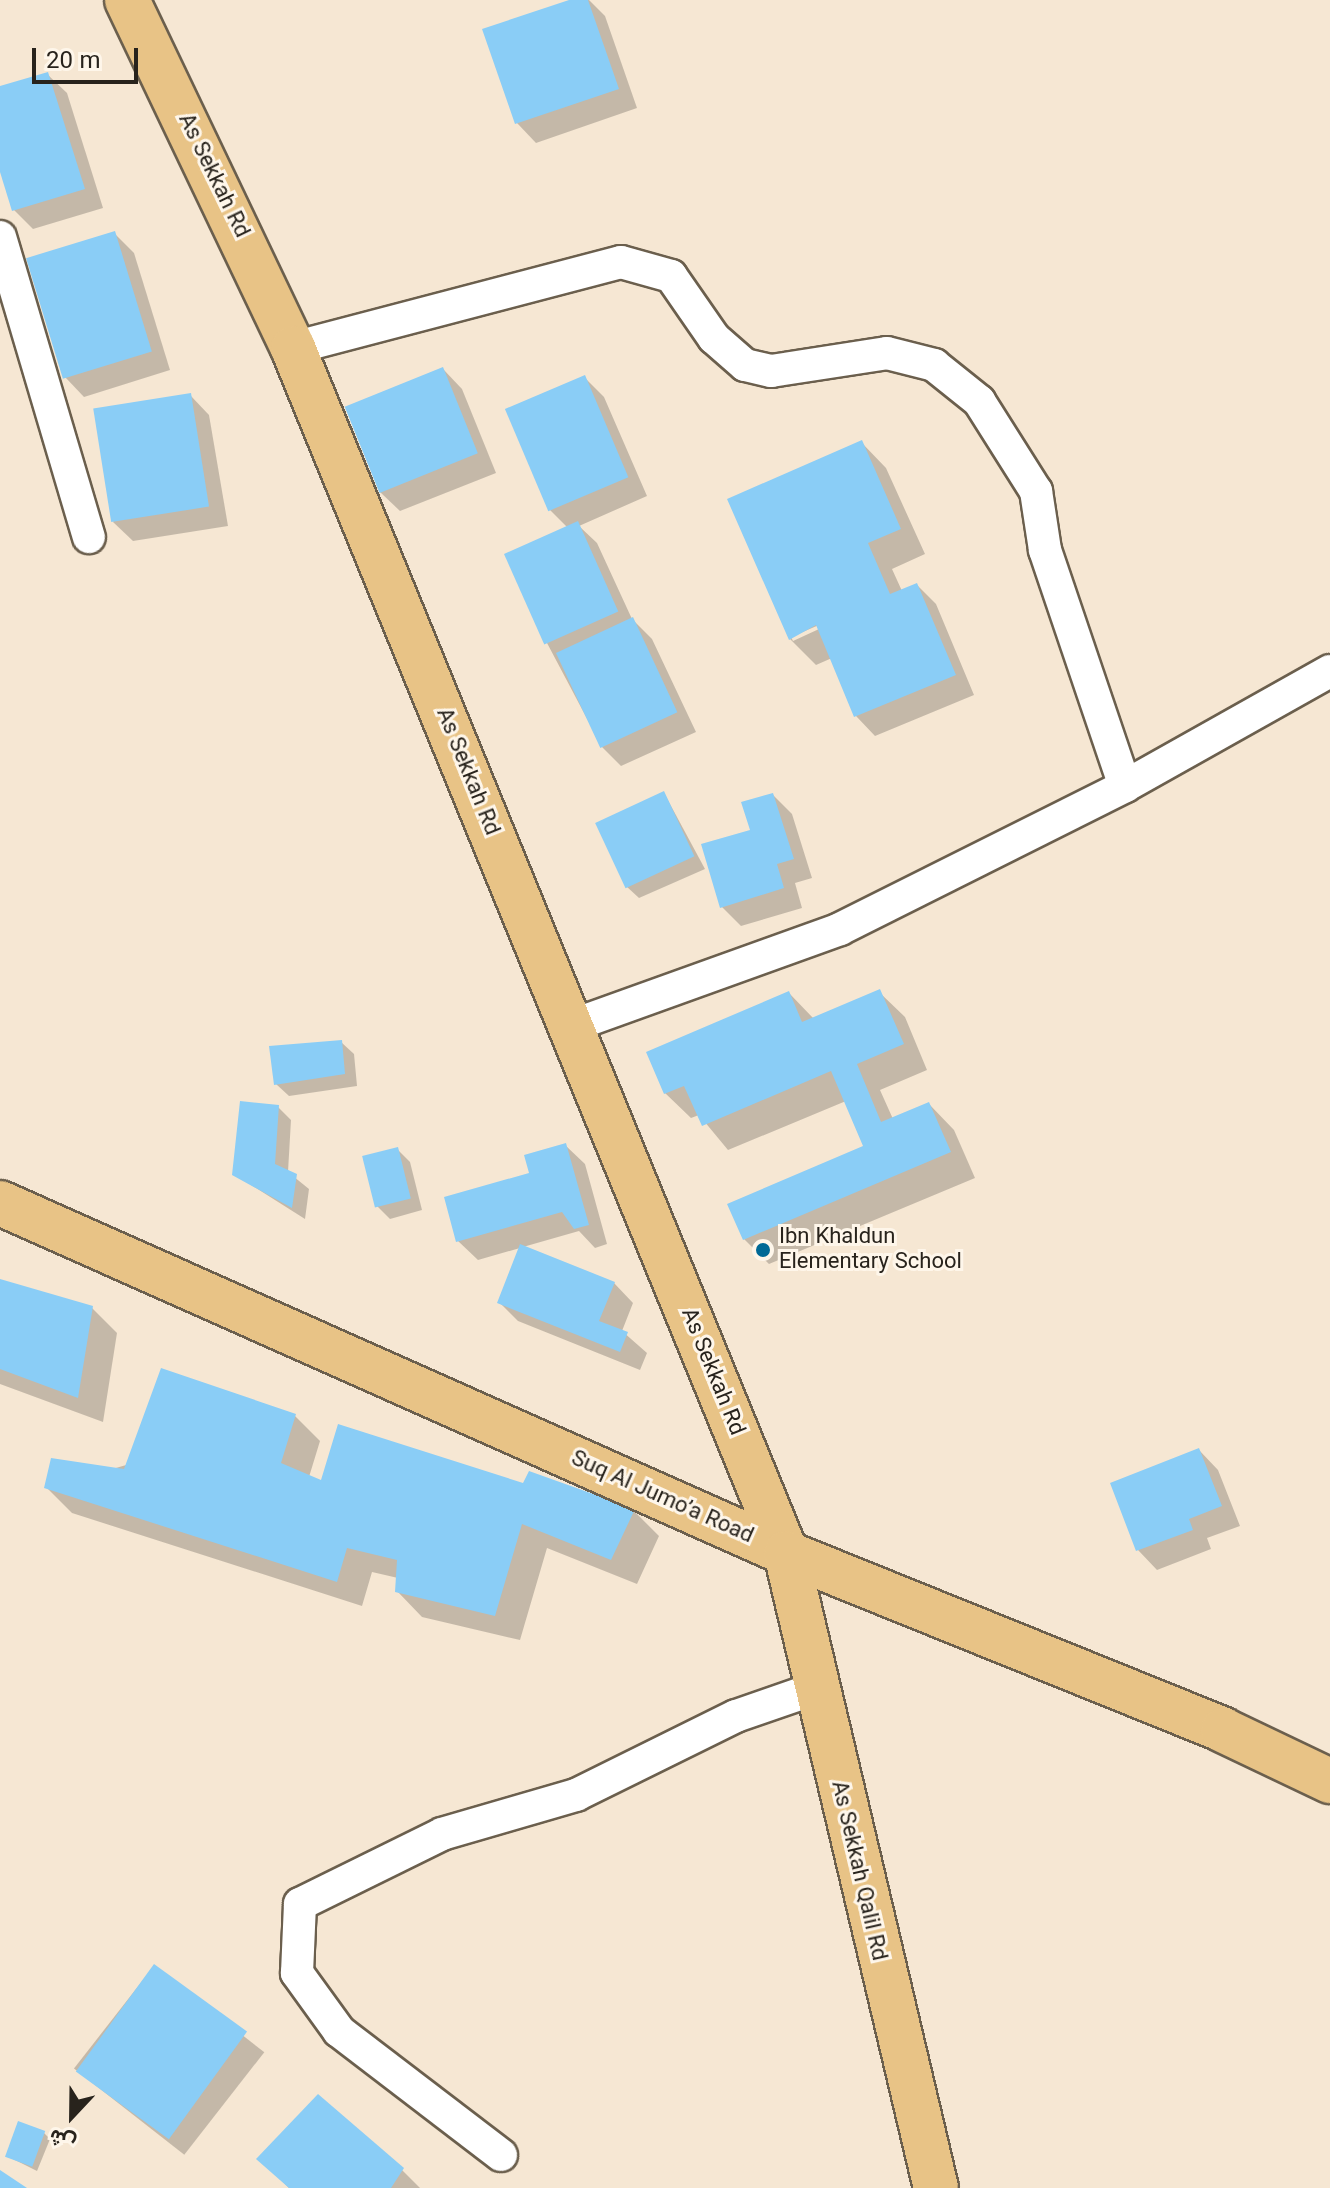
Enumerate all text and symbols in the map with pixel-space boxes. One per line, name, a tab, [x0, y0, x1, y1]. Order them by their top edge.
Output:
scale bar	[36, 32, 142, 82]
text: 20 m	[46, 43, 100, 81]
street label: As Sekkah Rd	[172, 110, 254, 242]
street label: As Sekkah Rd	[430, 705, 504, 839]
place label: Ibn Khaldun Elementary School	[779, 1224, 962, 1276]
marker: Ibn Khaldun Elementary School	[754, 1241, 772, 1259]
street label: As Sekkah Rd	[675, 1305, 749, 1439]
street label: Suq Al Jumo’a Road	[567, 1446, 757, 1550]
street label: As Sekkah Qalil Rd	[824, 1779, 892, 1963]
north arrow	[32, 2076, 112, 2156]
text: ش	[44, 2118, 82, 2160]

